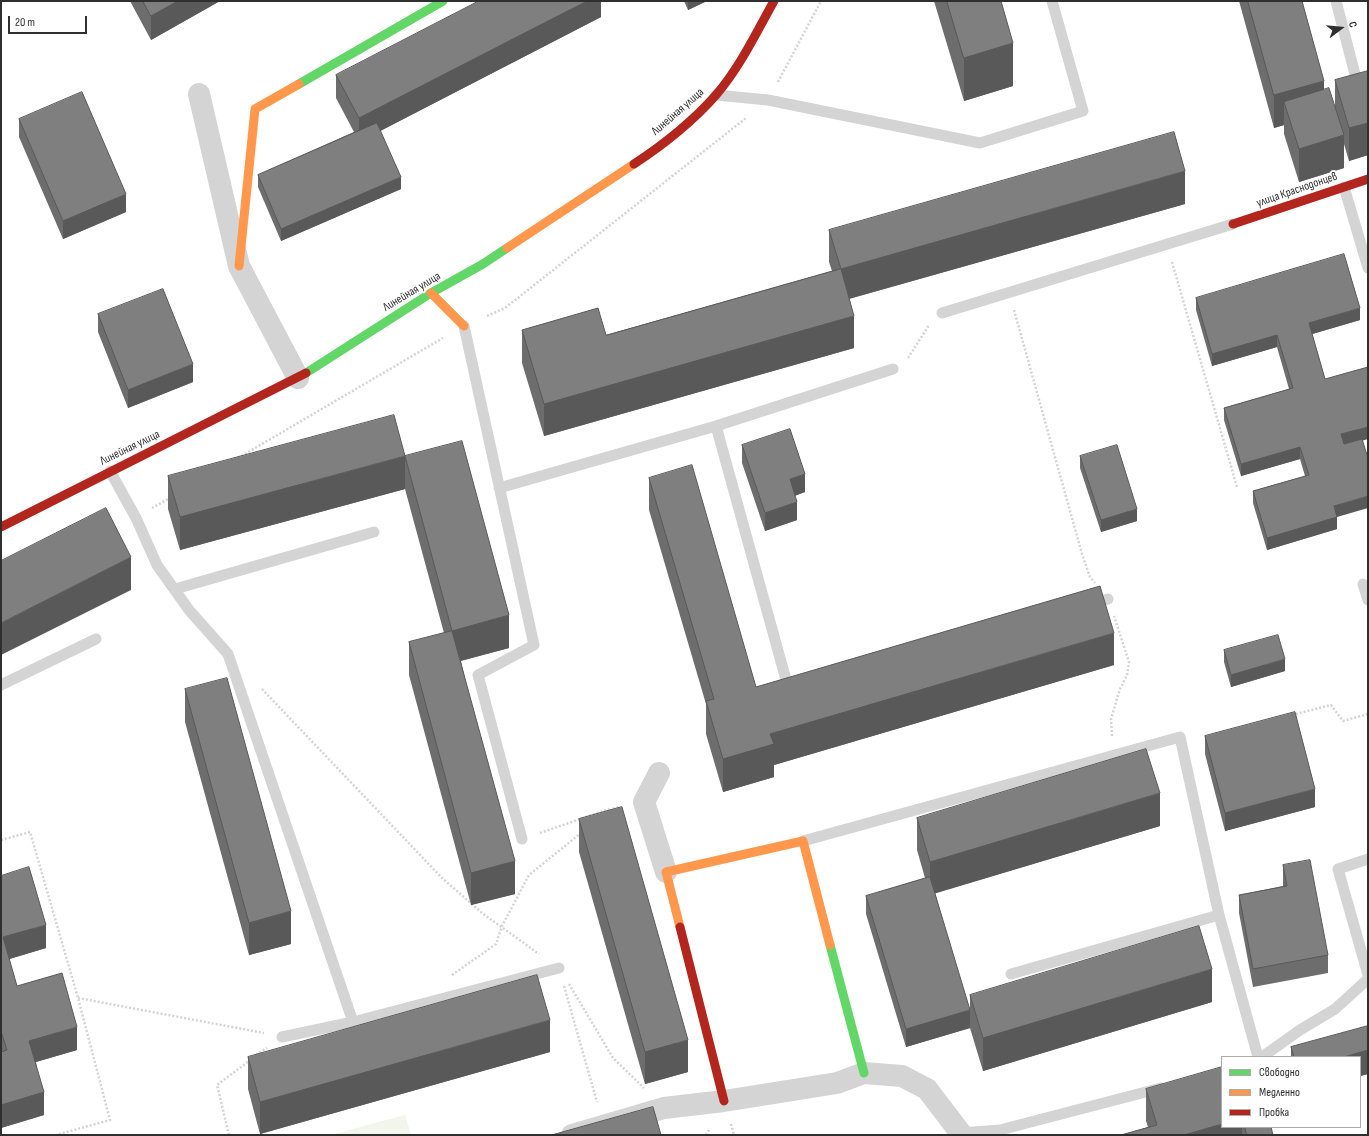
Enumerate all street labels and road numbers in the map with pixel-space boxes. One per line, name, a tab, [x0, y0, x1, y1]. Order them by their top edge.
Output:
street label: Линейная улица	[649, 85, 707, 139]
street label: улица Краснодонцев	[1255, 169, 1339, 211]
street label: Линейная улица	[381, 269, 443, 315]
street label: Линейная улица	[98, 427, 162, 469]

